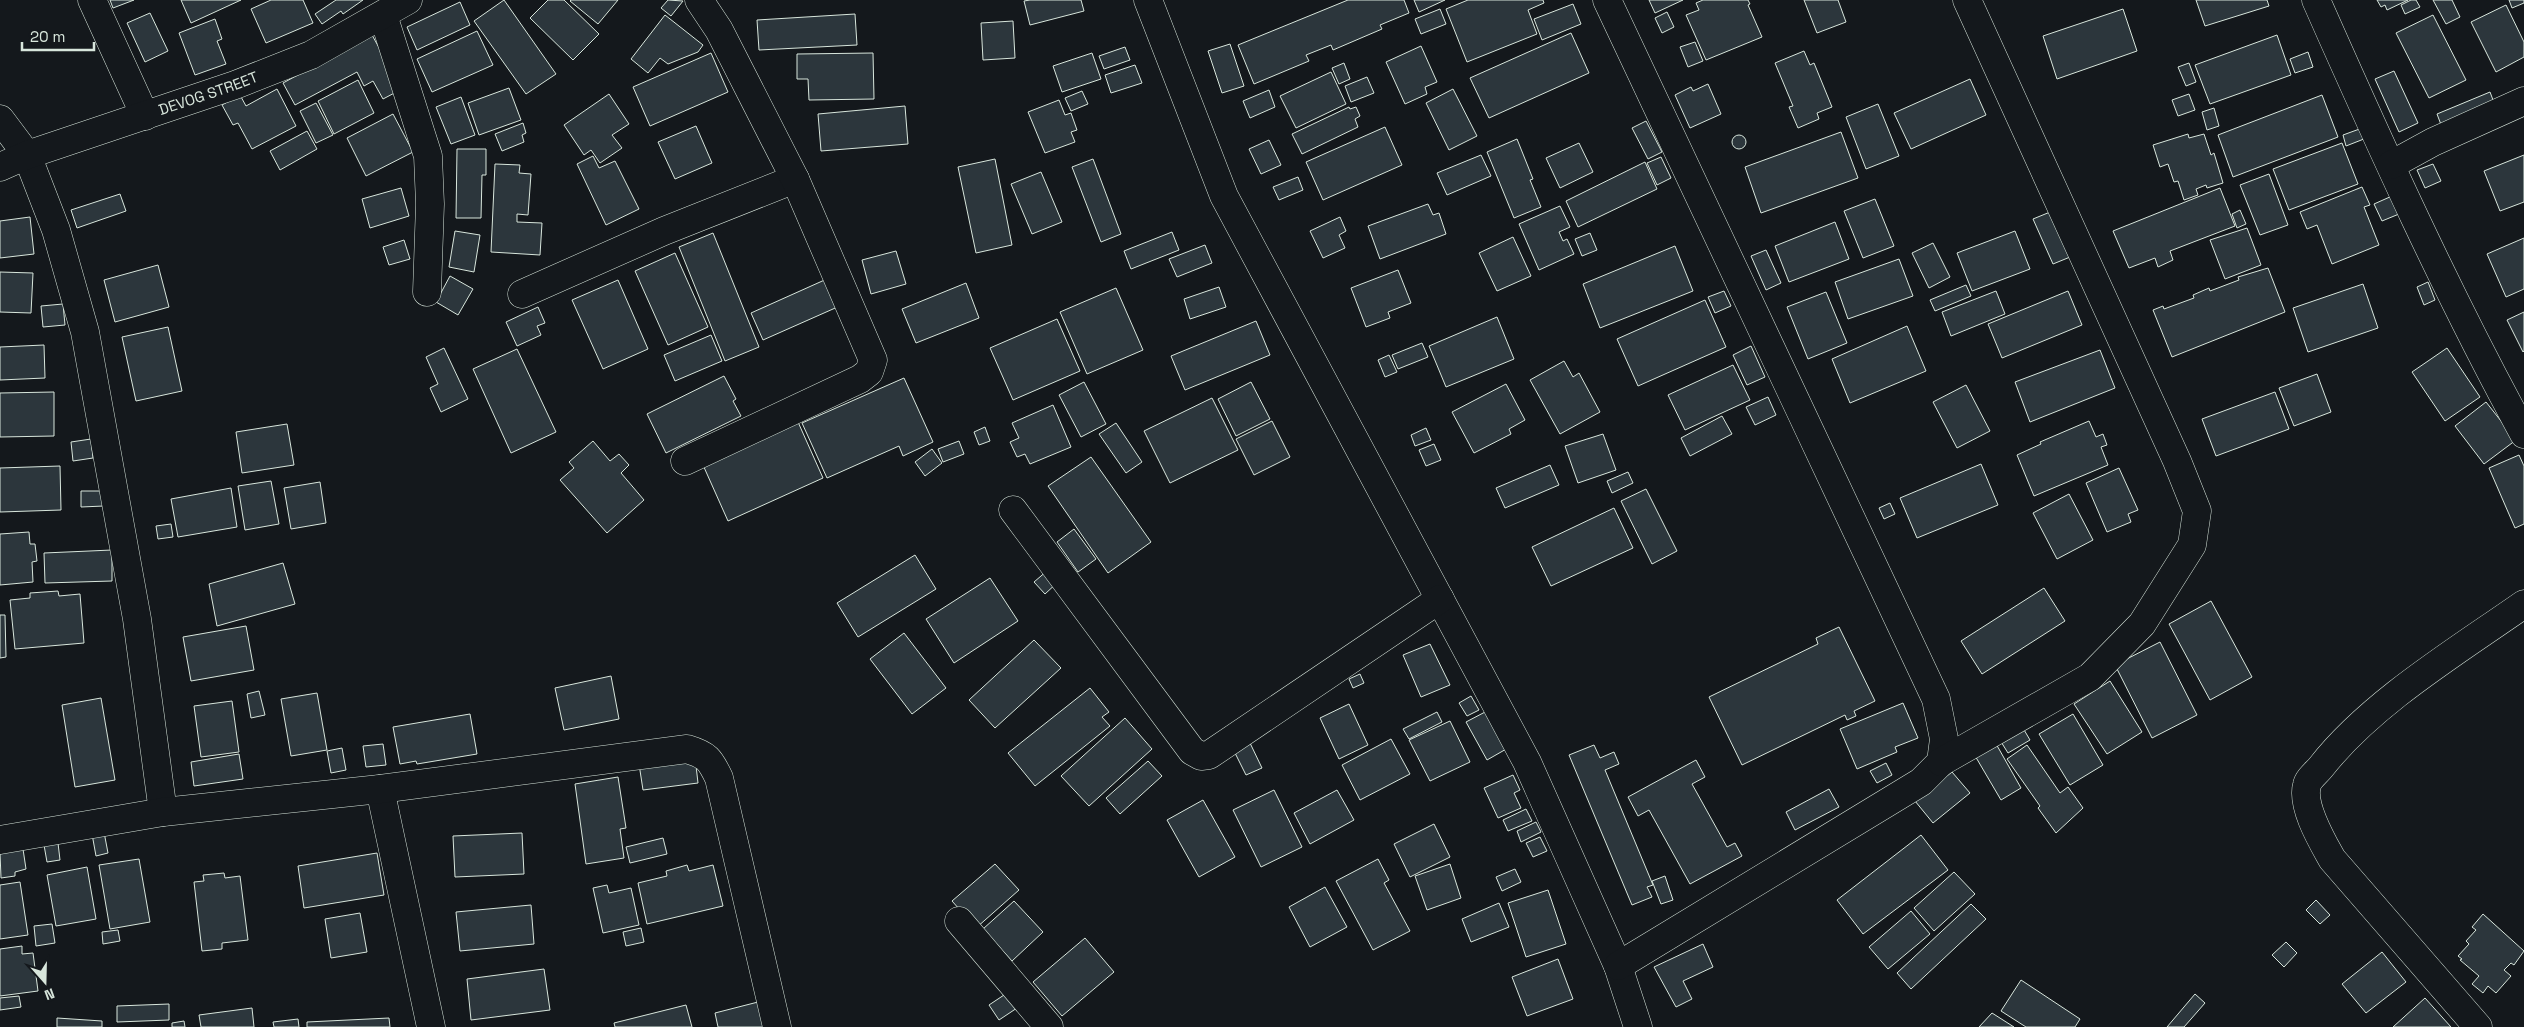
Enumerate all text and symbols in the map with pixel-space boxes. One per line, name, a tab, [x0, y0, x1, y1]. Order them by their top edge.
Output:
scale bar	[22, 20, 95, 52]
text: 20 m	[30, 27, 65, 46]
street label: DEVOG STREET	[156, 67, 261, 119]
north arrow	[20, 957, 70, 1007]
text: N	[42, 984, 57, 1004]

